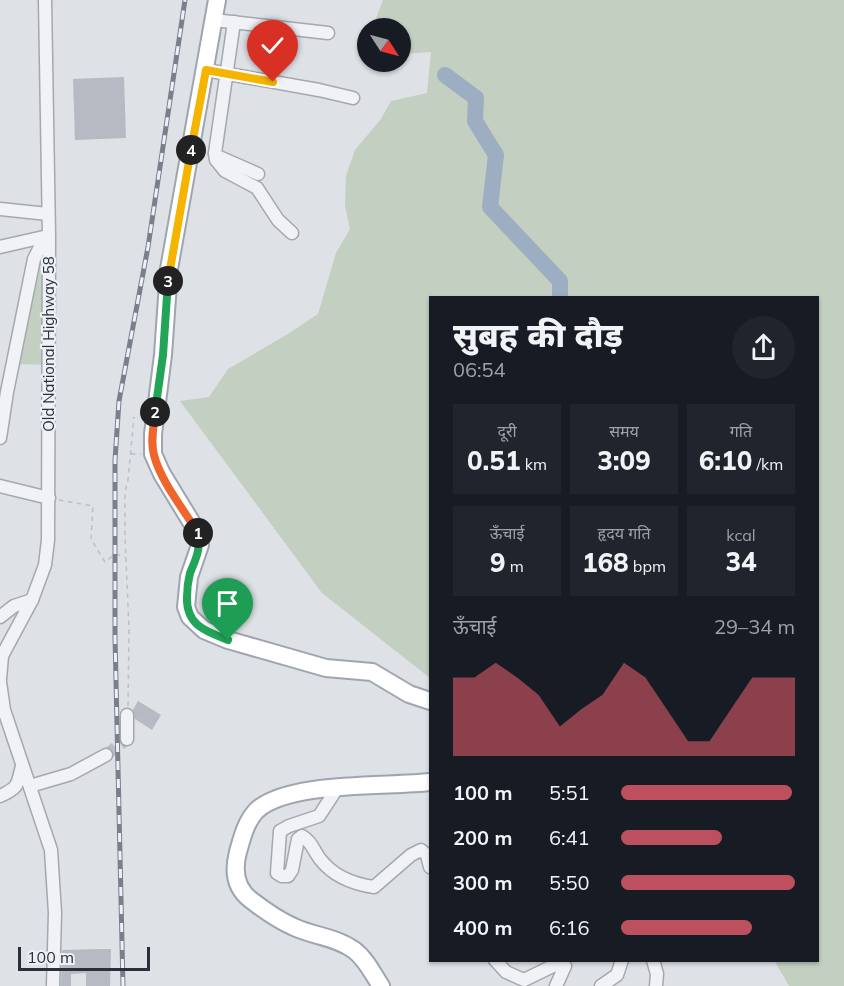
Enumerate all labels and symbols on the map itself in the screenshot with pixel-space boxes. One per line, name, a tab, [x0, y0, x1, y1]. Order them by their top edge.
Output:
north arrow	[357, 18, 411, 72]
pin	[247, 20, 298, 82]
pin: 4	[176, 135, 206, 165]
street label: Old National Highway 58	[39, 256, 58, 432]
pin: 3	[153, 266, 183, 296]
pin: 2	[140, 397, 170, 427]
pin: 1	[183, 518, 213, 548]
pin	[202, 578, 253, 640]
scale bar	[18, 944, 150, 972]

